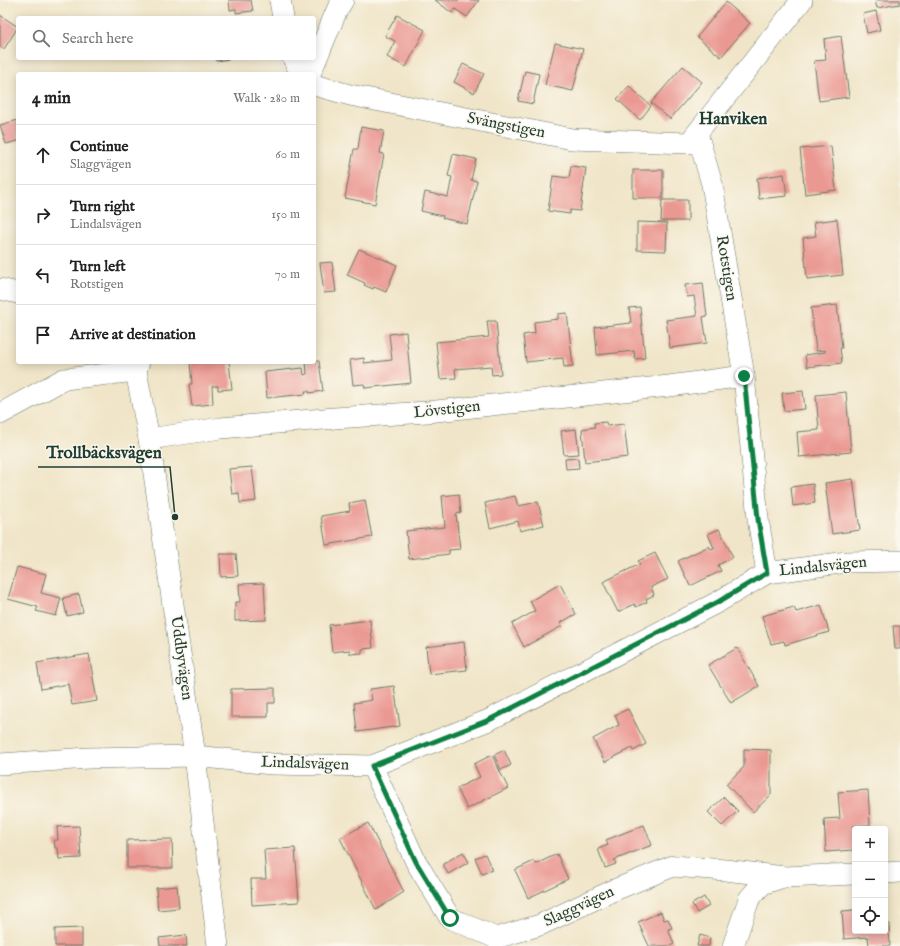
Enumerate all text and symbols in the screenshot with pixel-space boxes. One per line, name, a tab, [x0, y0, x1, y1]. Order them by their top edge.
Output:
search box	[16, 16, 316, 60]
icon: search	[30, 27, 52, 49]
text: Search here	[62, 29, 133, 48]
text: 4 min	[32, 88, 71, 109]
text: Walk · 280 m	[233, 90, 300, 107]
street label: Svängstigen	[465, 109, 547, 143]
district label: Hanviken	[699, 109, 767, 130]
text: Continue	[70, 137, 128, 156]
icon: ahead	[32, 144, 54, 166]
text: 60 m	[275, 146, 300, 163]
text: Slaggvägen	[70, 156, 131, 173]
text: Turn right	[70, 197, 135, 216]
icon: right	[32, 204, 54, 226]
text: 150 m	[271, 206, 300, 223]
text: Lindalsvägen	[70, 216, 142, 233]
street label: Rotstigen	[711, 234, 741, 303]
text: Turn left	[70, 257, 126, 276]
icon: left	[32, 264, 54, 286]
text: 70 m	[275, 266, 300, 283]
text: Rotstigen	[70, 276, 124, 293]
icon: arrive	[32, 324, 54, 346]
text: Arrive at destination	[70, 325, 196, 344]
route end	[735, 367, 753, 385]
street label: Lövstigen	[413, 397, 482, 423]
callout: Trollbäcksvägen	[38, 438, 170, 467]
text: Trollbäcksvägen	[45, 443, 162, 464]
street label: Lindalsvägen	[778, 552, 868, 582]
street label: Uddbyvägen	[165, 615, 197, 702]
street label: Lindalsvägen	[261, 752, 350, 776]
map controls	[852, 826, 888, 934]
button: +	[852, 826, 888, 862]
button: −	[852, 862, 888, 898]
street label: Slaggvägen	[540, 882, 618, 932]
button: locate	[852, 898, 888, 934]
route start	[441, 909, 459, 927]

